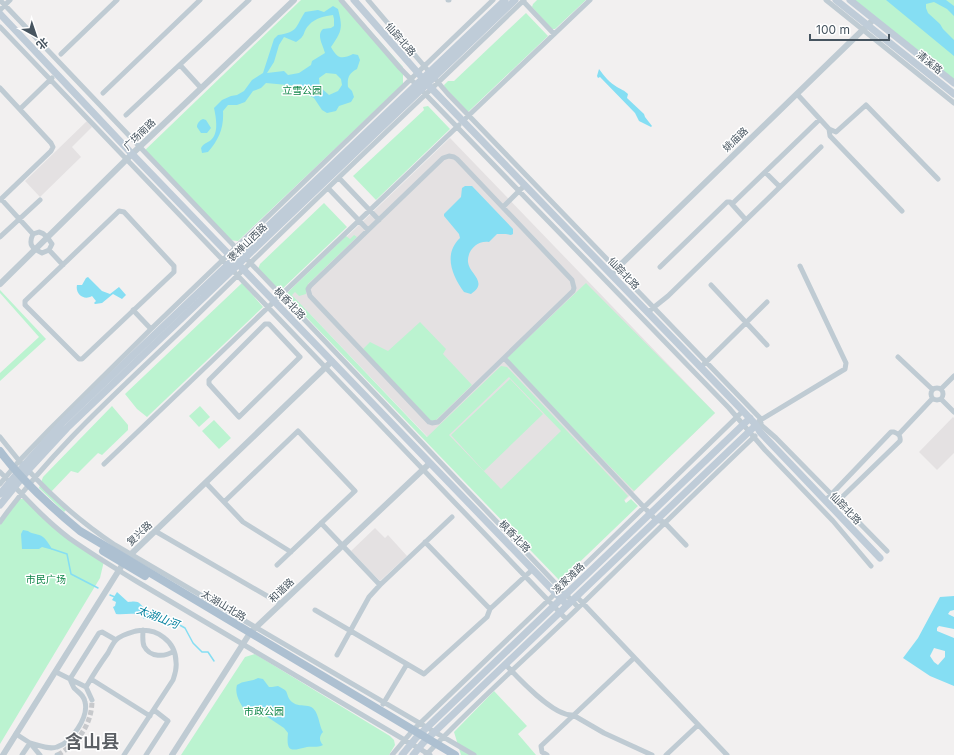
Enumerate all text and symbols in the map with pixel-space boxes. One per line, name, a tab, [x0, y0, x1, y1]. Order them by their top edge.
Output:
north arrow	[16, 16, 56, 56]
scale bar	[810, 16, 889, 42]
street label: 仙踪北路	[383, 20, 419, 58]
text: 100 m	[816, 22, 850, 37]
text: 北	[34, 35, 51, 53]
street label: 清溪路	[915, 48, 945, 76]
park label: 立雪公园	[282, 84, 322, 96]
street label: 广场南路	[120, 116, 158, 152]
street label: 姚庙路	[720, 124, 750, 154]
street label: 褒禅山西路	[225, 220, 269, 264]
street label: 仙踪北路	[606, 254, 642, 292]
street label: 枫香北路	[272, 284, 308, 322]
street label: 仙踪北路	[828, 489, 864, 527]
street label: 枫香北路	[497, 517, 533, 555]
street label: 复兴路	[124, 518, 154, 548]
street label: 凌家滩路	[549, 560, 587, 596]
park label: 市民广场	[26, 573, 66, 585]
street label: 和谐路	[266, 575, 296, 605]
street label: 太湖山北路	[199, 587, 249, 623]
water label: 太湖山河	[135, 603, 183, 632]
park label: 市政公园	[244, 705, 284, 717]
district label: 含山县	[65, 731, 119, 752]

